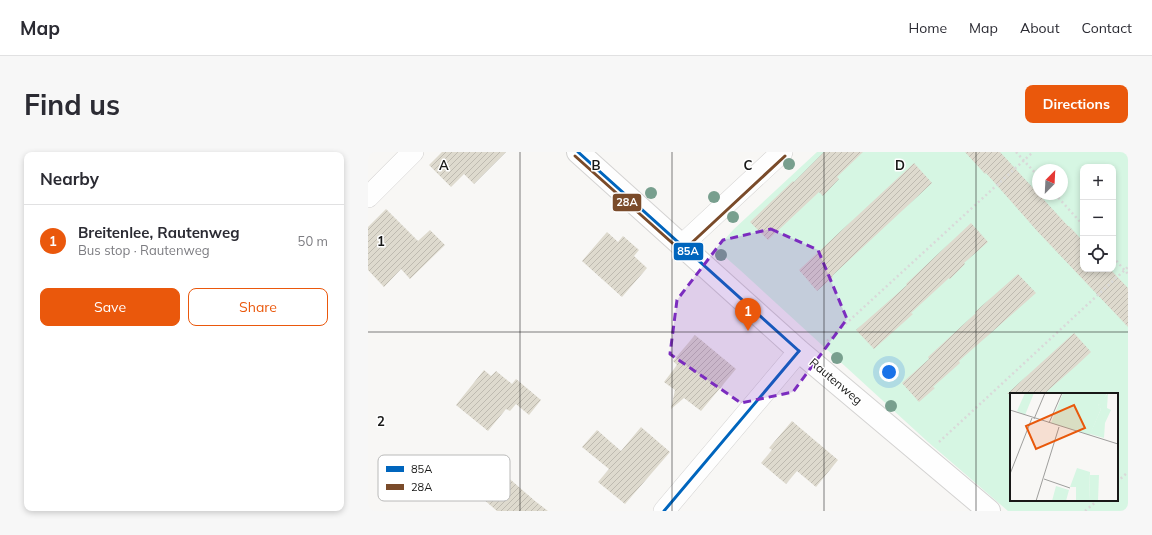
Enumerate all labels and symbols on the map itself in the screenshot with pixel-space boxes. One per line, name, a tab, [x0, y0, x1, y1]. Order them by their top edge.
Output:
text: A	[439, 157, 449, 173]
text: B	[592, 157, 601, 173]
text: C	[744, 157, 753, 173]
text: D	[895, 157, 905, 173]
north arrow	[1032, 164, 1068, 200]
line badge: 28A	[612, 193, 642, 212]
text: 28A	[616, 195, 638, 209]
text: 1	[377, 233, 385, 249]
line badge: 85A	[673, 242, 704, 261]
text: 85A	[677, 244, 699, 258]
pin: 1	[735, 298, 761, 331]
street label: Rautenweg	[807, 355, 865, 407]
your location	[879, 362, 899, 382]
inset map	[1010, 393, 1118, 501]
text: 2	[377, 413, 385, 429]
legend	[378, 455, 510, 501]
text: 85A	[411, 462, 432, 476]
text: 28A	[411, 480, 432, 494]

